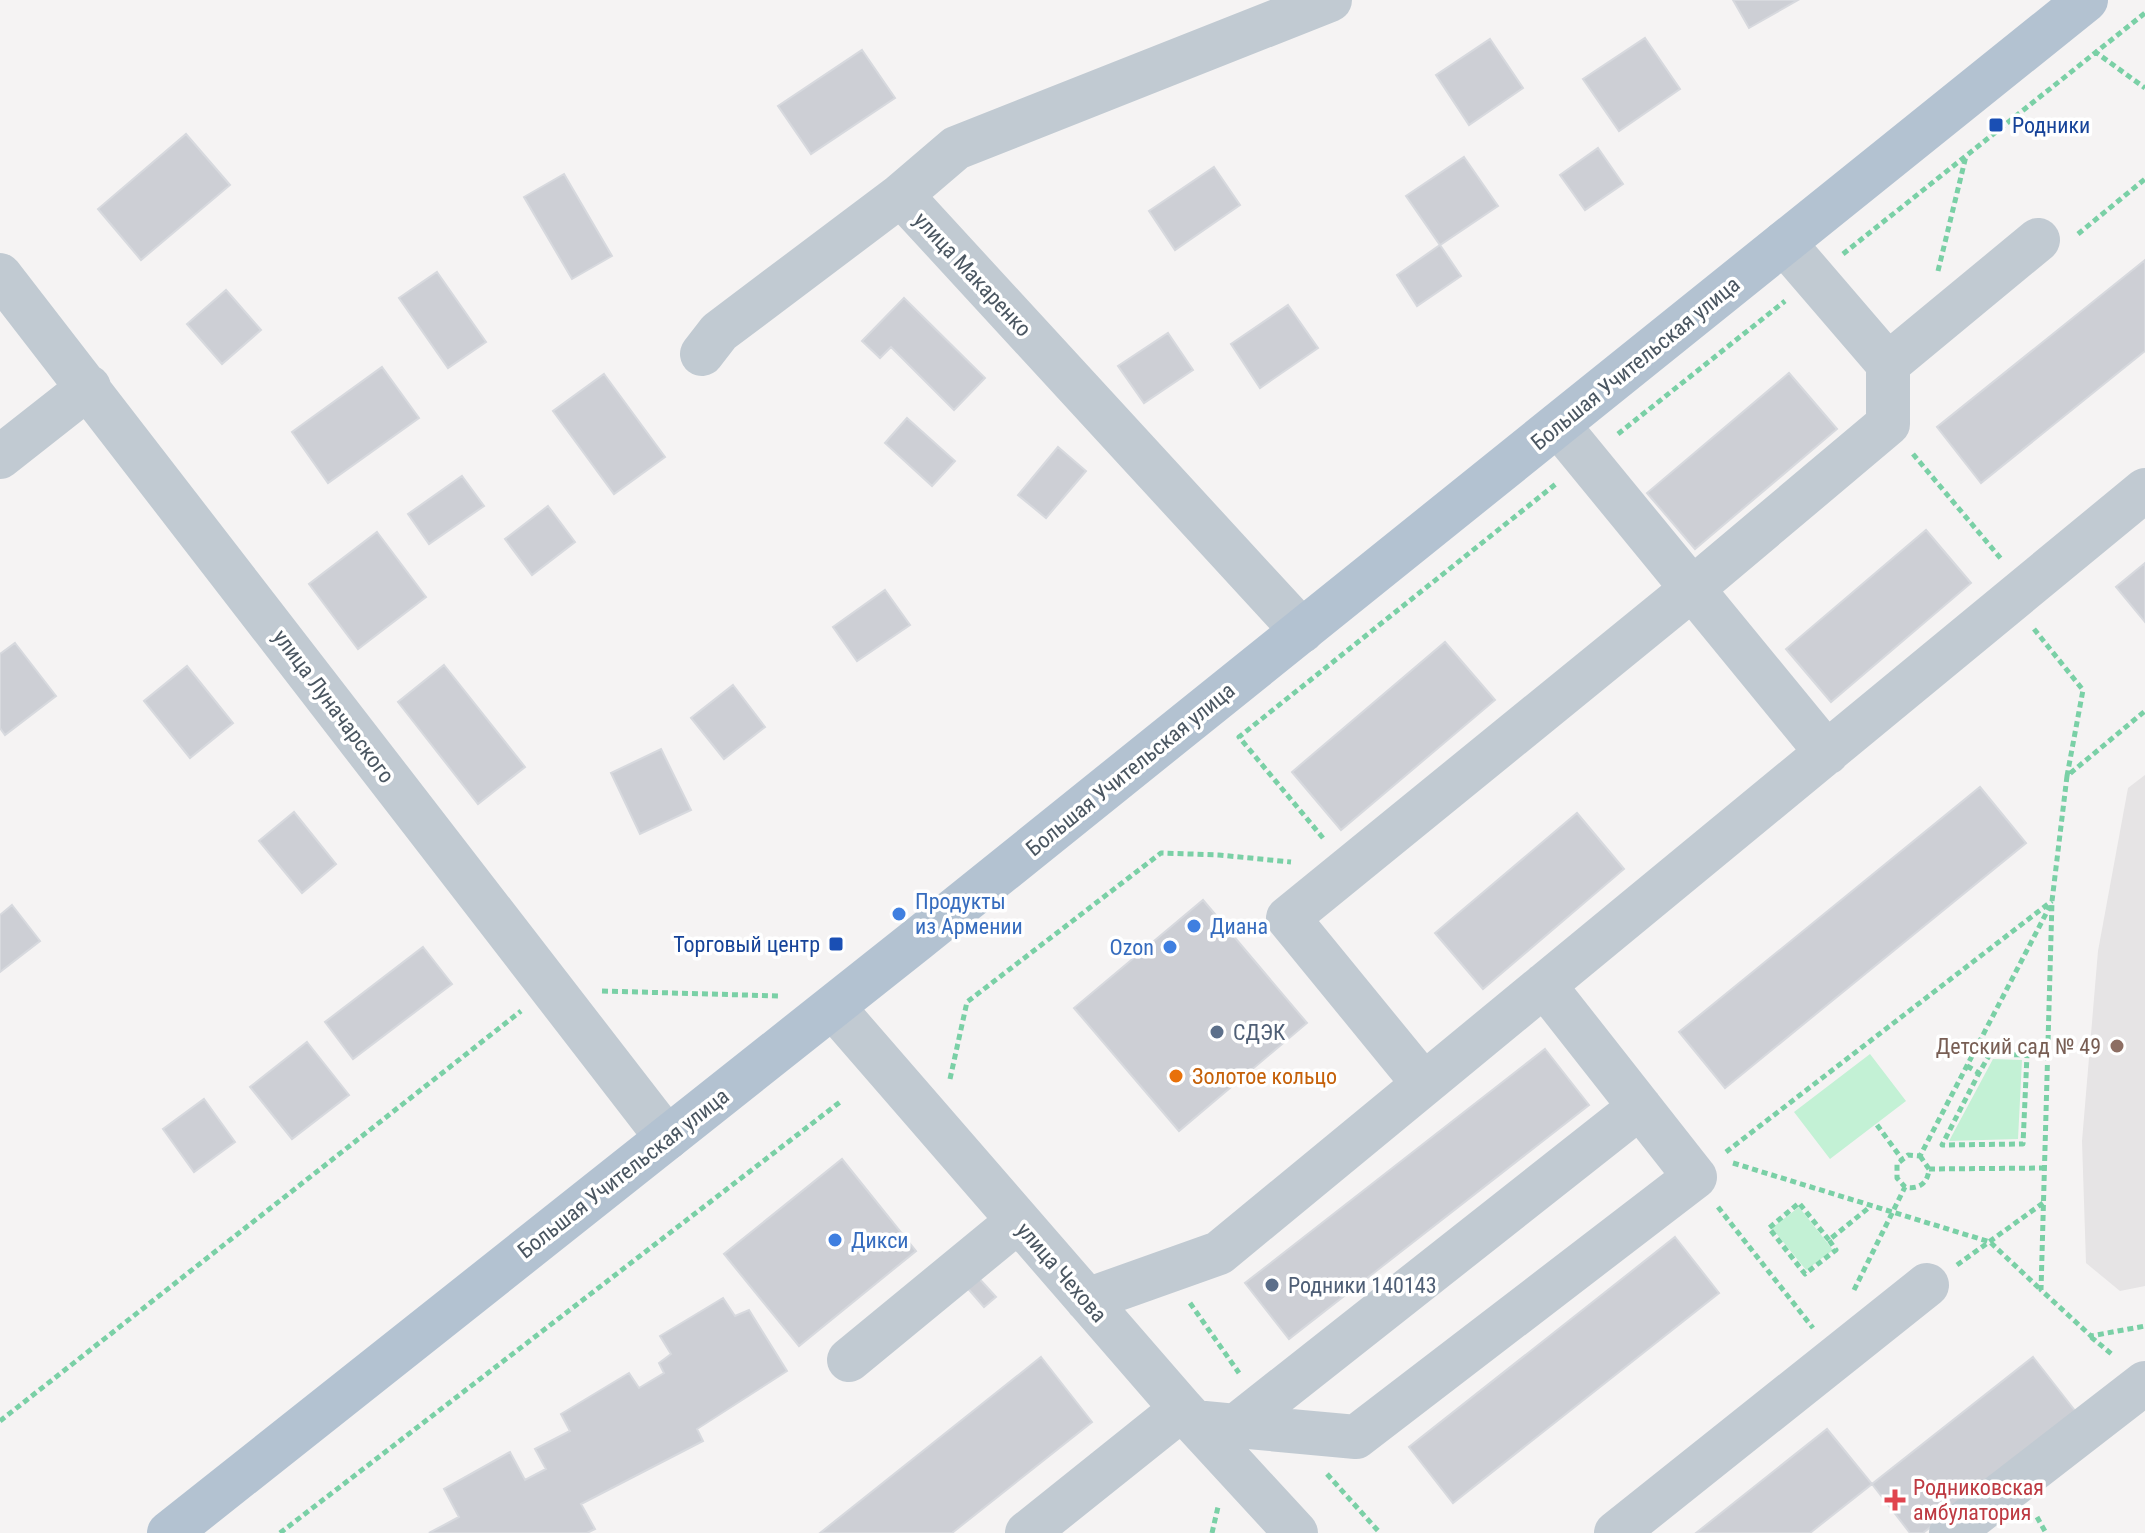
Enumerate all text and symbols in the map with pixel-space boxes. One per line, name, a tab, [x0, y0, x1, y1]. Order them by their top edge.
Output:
place label: Родники	[2012, 113, 2090, 138]
marker: Родники	[1987, 116, 2005, 134]
street label: улица Макаренко	[909, 207, 1036, 341]
street label: Большая Учительская улица	[1526, 272, 1744, 455]
street label: улица Луначарского	[268, 625, 399, 788]
street label: Большая Учительская улица	[1021, 678, 1239, 861]
place label: Продукты из Армении	[915, 889, 1023, 939]
marker: Продукты из Армении	[890, 905, 908, 923]
place label: Диана	[1210, 914, 1268, 939]
marker: Диана	[1185, 917, 1203, 935]
place label: Торговый центр	[673, 932, 820, 957]
marker: Торговый центр	[827, 935, 845, 953]
place label: Ozon	[1110, 935, 1154, 960]
marker: Ozon	[1161, 938, 1179, 956]
place label: СДЭК	[1233, 1020, 1286, 1045]
marker: СДЭК	[1208, 1023, 1226, 1041]
place label: Детский сад № 49	[1936, 1034, 2101, 1059]
marker: Детский сад № 49	[2108, 1037, 2126, 1055]
place label: Золотое кольцо	[1192, 1064, 1337, 1089]
marker: Золотое кольцо	[1167, 1067, 1185, 1085]
street label: Большая Учительская улица	[513, 1083, 734, 1263]
street label: улица Чехова	[1012, 1217, 1112, 1327]
place label: Дикси	[851, 1228, 909, 1253]
marker: Дикси	[826, 1231, 844, 1249]
place label: Родники 140143	[1288, 1273, 1437, 1298]
marker: Родники 140143	[1263, 1276, 1281, 1294]
place label: Родниковская амбулатория	[1913, 1475, 2044, 1525]
marker: Родниковская амбулатория	[1884, 1489, 1906, 1511]

